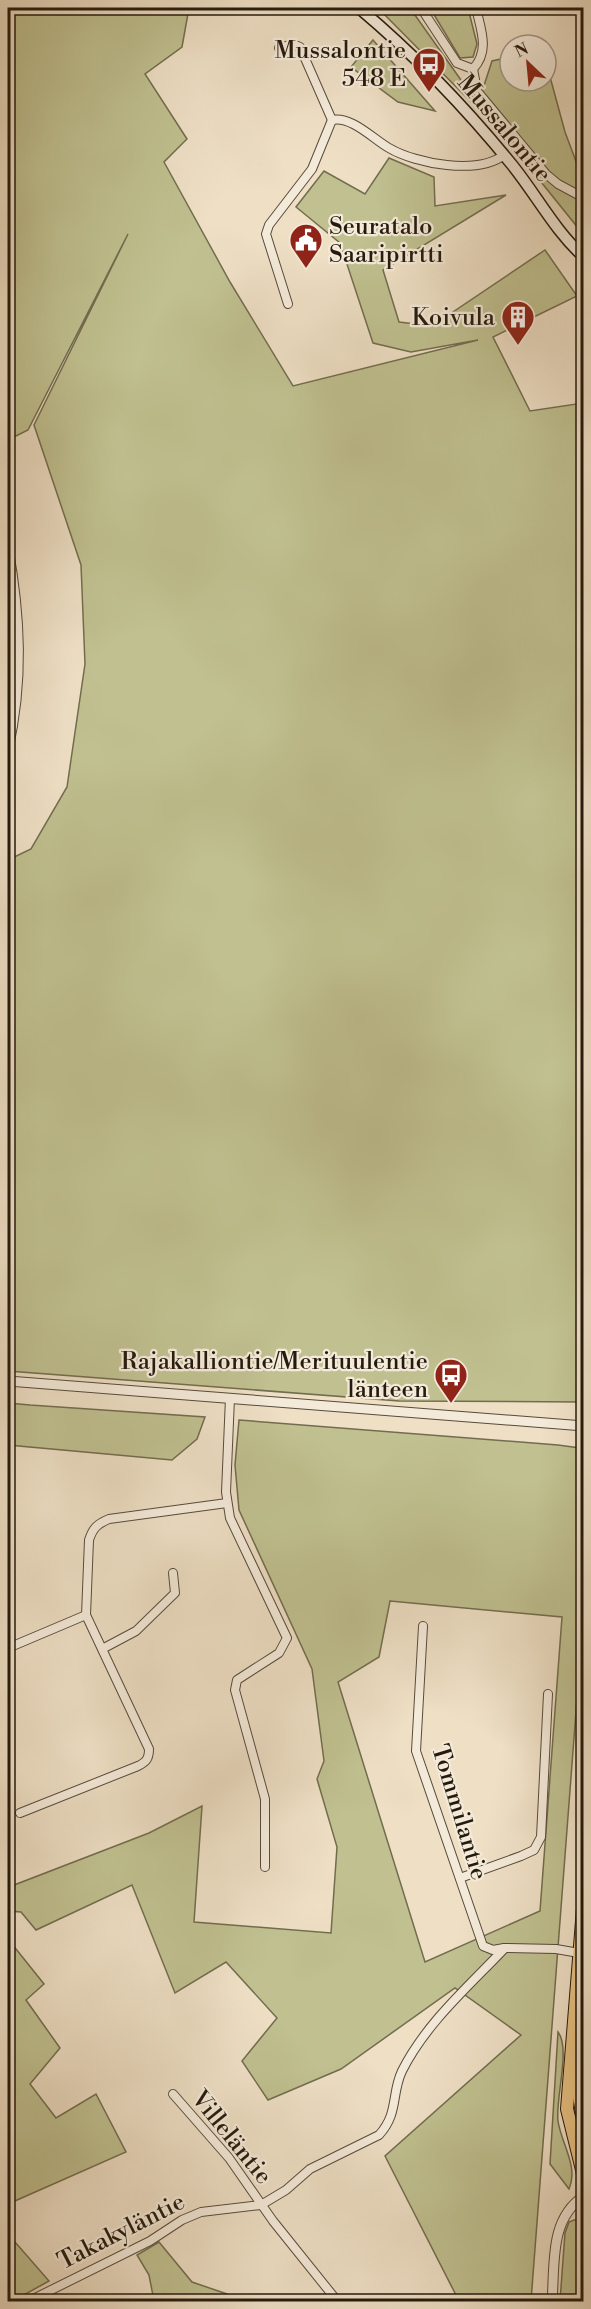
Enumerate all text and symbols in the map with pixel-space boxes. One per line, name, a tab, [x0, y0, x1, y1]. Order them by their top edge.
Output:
north arrow	[498, 33, 558, 93]
place label: Mussalontie 548 E	[275, 36, 406, 94]
text: N	[512, 39, 532, 62]
bus stop icon: Mussalontie 548 E	[411, 46, 447, 93]
street label: Mussalontie	[450, 69, 558, 189]
place label: Seuratalo Saaripirtti	[329, 212, 444, 270]
public building icon: Seuratalo Saaripirtti	[288, 222, 324, 269]
building icon: Koivula	[500, 299, 536, 346]
place label: Koivula	[411, 303, 496, 333]
place label: Rajakalliontie/Merituulentie länteen	[121, 1347, 428, 1405]
bus stop icon: Rajakalliontie/Merituulentie länteen	[433, 1357, 469, 1404]
street label: Tommilantie	[424, 1741, 494, 1884]
street label: Villeläntie	[184, 2084, 278, 2191]
street label: Takakyläntie	[53, 2187, 190, 2277]

